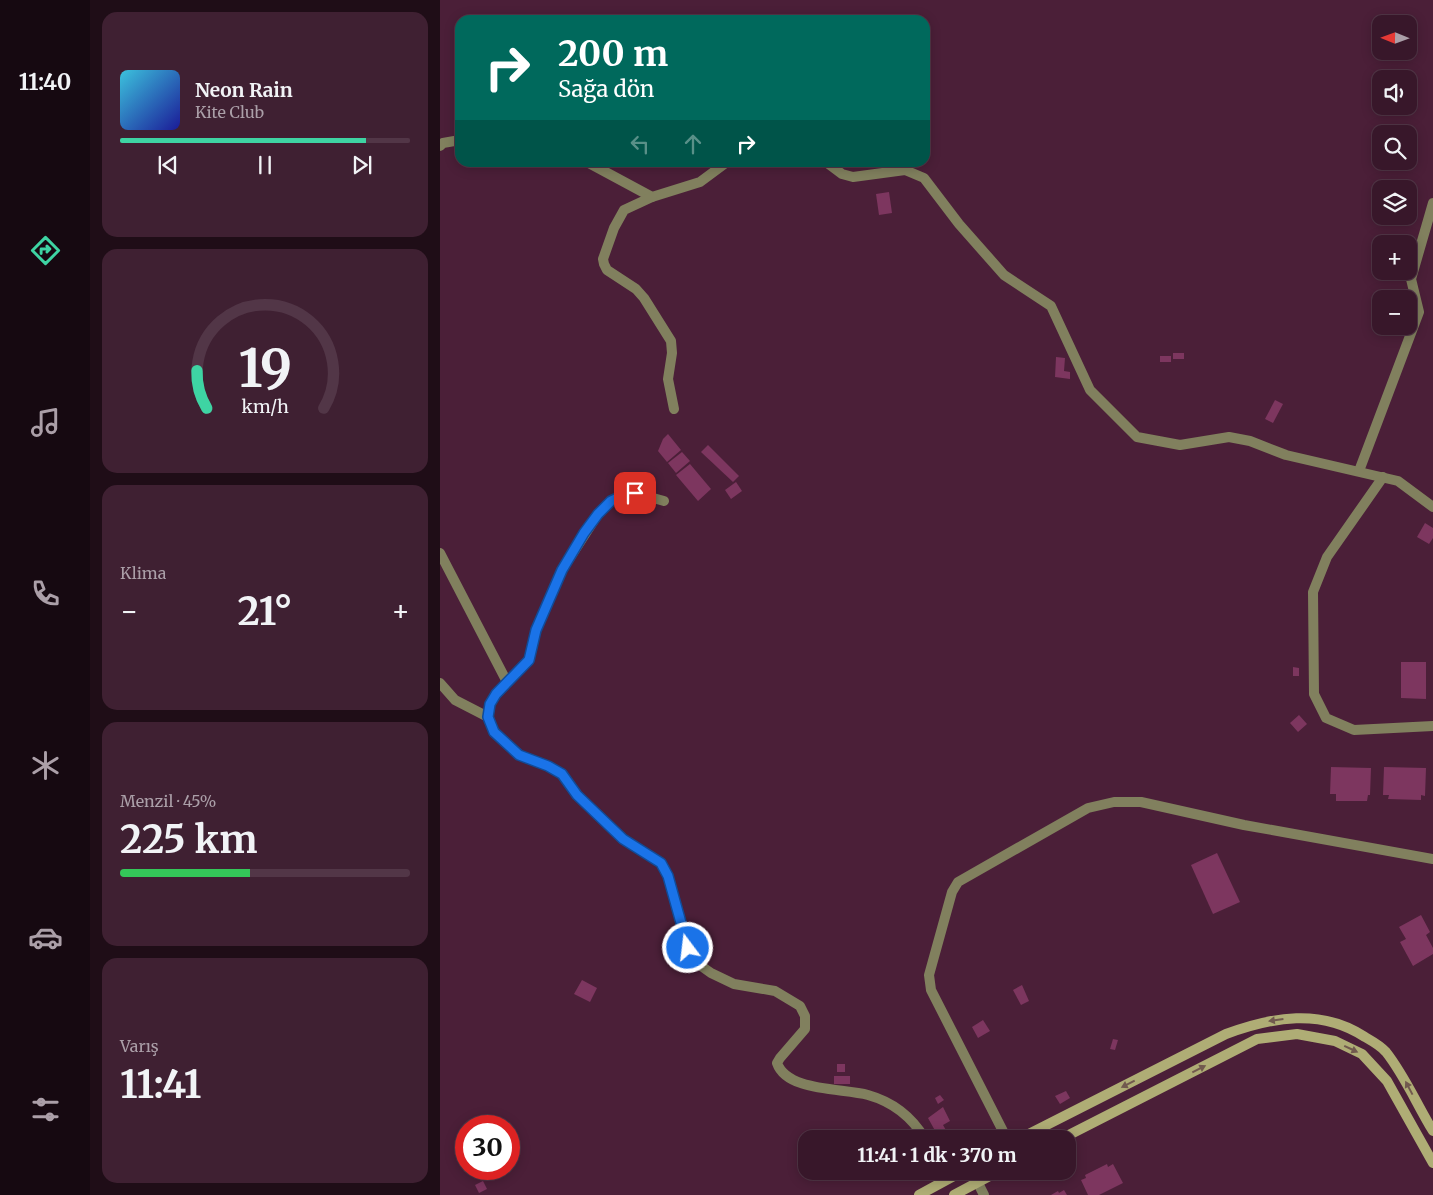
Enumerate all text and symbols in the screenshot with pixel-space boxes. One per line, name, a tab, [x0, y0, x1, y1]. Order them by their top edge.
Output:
north arrow	[1372, 15, 1418, 60]
map controls	[1372, 15, 1417, 335]
text: 200 m	[558, 32, 668, 76]
icon: right	[475, 35, 540, 100]
text: 11:40	[19, 68, 71, 96]
button: sound	[1372, 70, 1417, 115]
text: Sağa dön	[558, 75, 654, 103]
text: Neon Rain	[195, 78, 293, 102]
text: Kite Club	[195, 102, 264, 122]
button: search	[1372, 125, 1417, 170]
icon: left	[626, 130, 654, 158]
icon: ahead	[679, 130, 707, 158]
icon: right	[732, 130, 760, 158]
icon: previous	[154, 151, 182, 179]
icon: pause	[251, 151, 279, 179]
icon: next	[348, 151, 376, 179]
button: layers	[1372, 180, 1417, 225]
icon: directions	[28, 233, 63, 268]
button: +	[1372, 235, 1417, 280]
button: −	[1372, 290, 1417, 335]
text: 19	[238, 336, 292, 401]
text: km/h	[241, 395, 289, 418]
icon: music	[28, 405, 63, 440]
pin	[614, 472, 656, 514]
icon: arrive	[621, 479, 649, 507]
text: Klima	[120, 563, 166, 583]
icon: phone	[28, 576, 63, 611]
text: 21°	[238, 588, 292, 635]
text: −	[120, 593, 139, 629]
text: +	[391, 593, 410, 629]
icon: climate	[28, 748, 63, 783]
text: Menzil · 45%	[120, 791, 216, 811]
text: 225 km	[120, 816, 257, 863]
icon: car	[28, 920, 63, 955]
position arrow	[661, 921, 713, 973]
one-way arrow	[1268, 1016, 1284, 1024]
text: Varış	[120, 1036, 159, 1056]
one-way arrow	[1344, 1045, 1358, 1053]
text: 11:41	[120, 1061, 201, 1108]
one-way arrow	[1191, 1065, 1206, 1073]
one-way arrow	[1120, 1080, 1135, 1088]
one-way arrow	[1405, 1081, 1413, 1096]
icon: filters	[28, 1092, 63, 1127]
speed limit sign: 30	[455, 1115, 520, 1180]
text: 11:41 · 1 dk · 370 m	[857, 1143, 1017, 1167]

